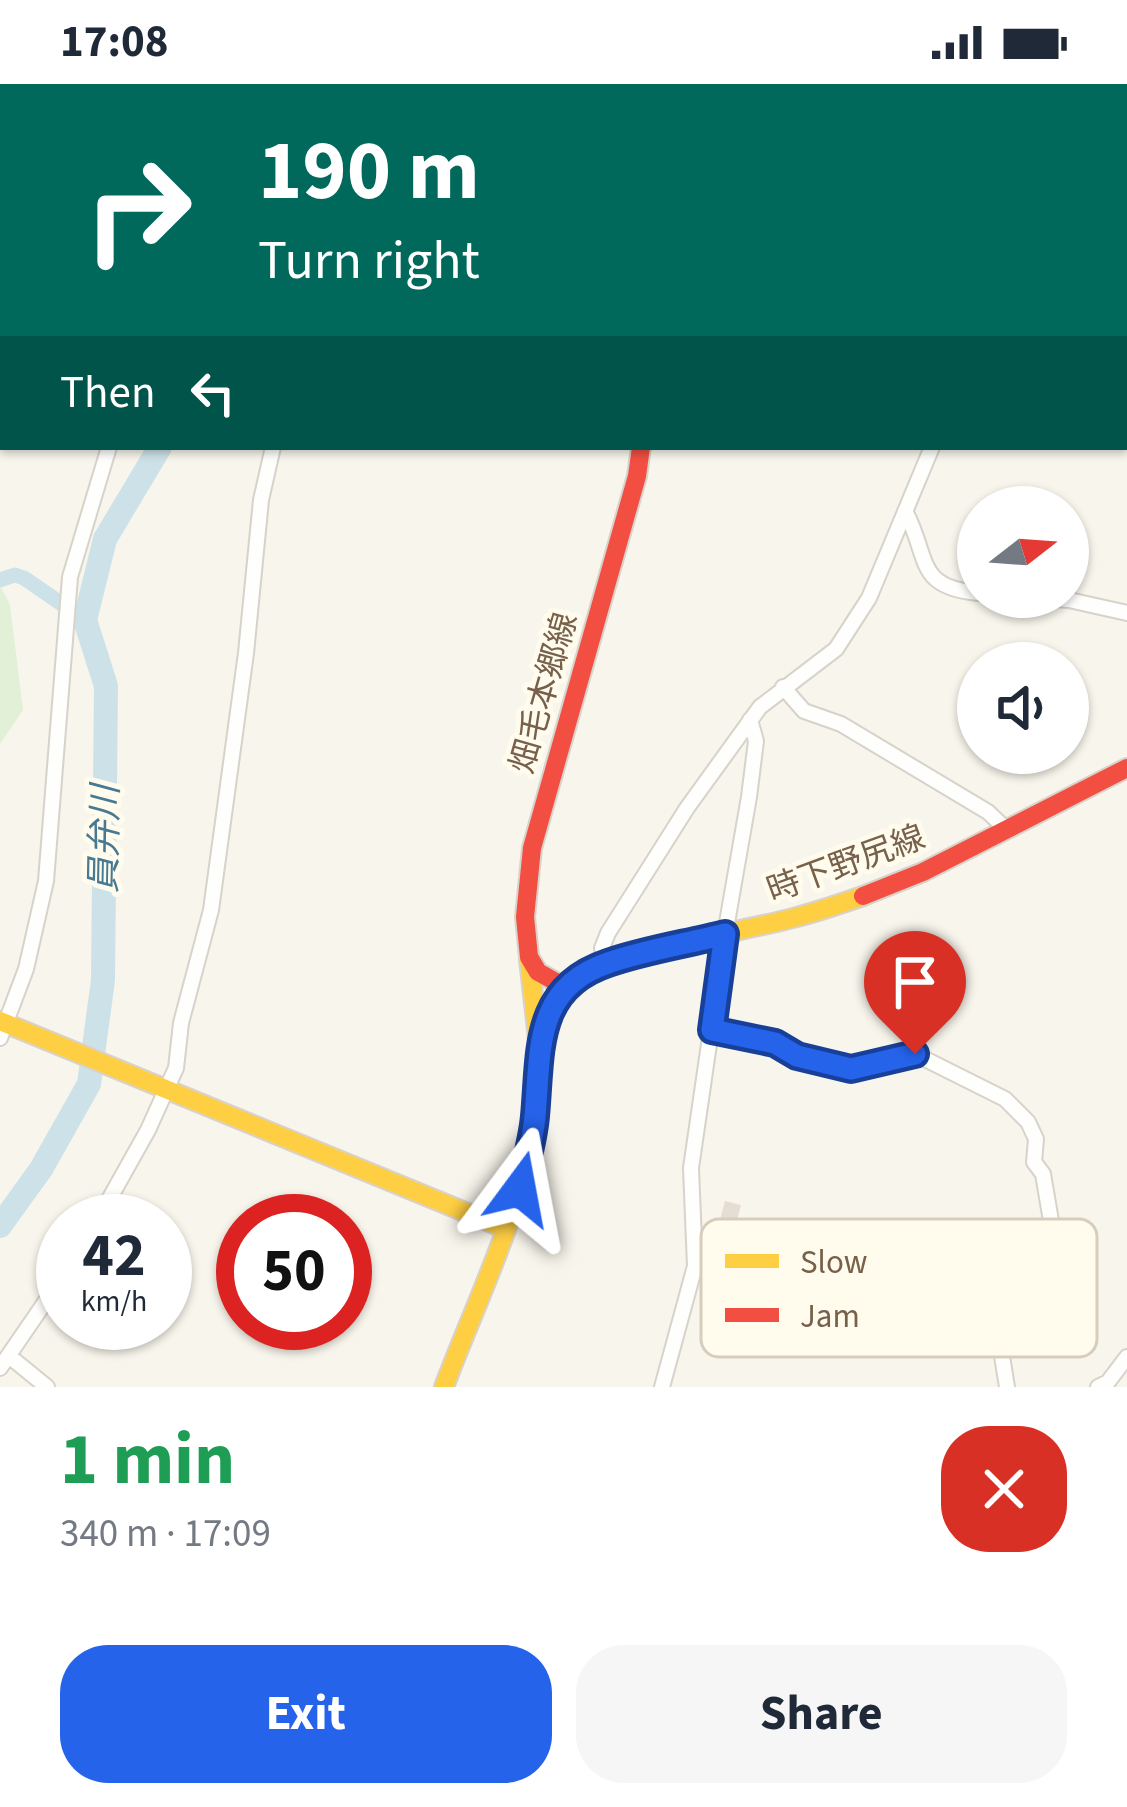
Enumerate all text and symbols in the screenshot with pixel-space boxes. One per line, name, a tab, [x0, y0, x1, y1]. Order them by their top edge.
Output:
text: 17:08	[60, 10, 169, 74]
text: 190 m	[258, 112, 480, 232]
icon: right	[60, 132, 216, 288]
text: Turn right	[258, 223, 480, 300]
icon: left	[180, 360, 246, 426]
text: Then	[60, 361, 156, 425]
north arrow	[957, 486, 1089, 618]
map controls	[957, 486, 1089, 774]
street label: 畑毛本郷線	[499, 607, 589, 779]
button: sound	[957, 642, 1089, 774]
water label: 員弁川	[79, 781, 132, 893]
street label: 時下野尻線	[760, 814, 932, 914]
pin	[864, 931, 966, 1054]
icon: arrive	[882, 949, 948, 1015]
position arrow	[457, 1126, 583, 1252]
speed limit sign: 50	[216, 1194, 372, 1350]
text: 42	[82, 1214, 146, 1299]
legend	[701, 1219, 1097, 1357]
text: Slow	[800, 1239, 868, 1286]
text: km/h	[81, 1280, 147, 1323]
text: Jam	[800, 1293, 860, 1340]
text: 1 min	[60, 1409, 235, 1512]
button: close	[941, 1426, 1067, 1552]
text: 340 m · 17:09	[60, 1506, 271, 1562]
button: Exit	[60, 1645, 552, 1783]
button: Share	[576, 1645, 1067, 1783]

